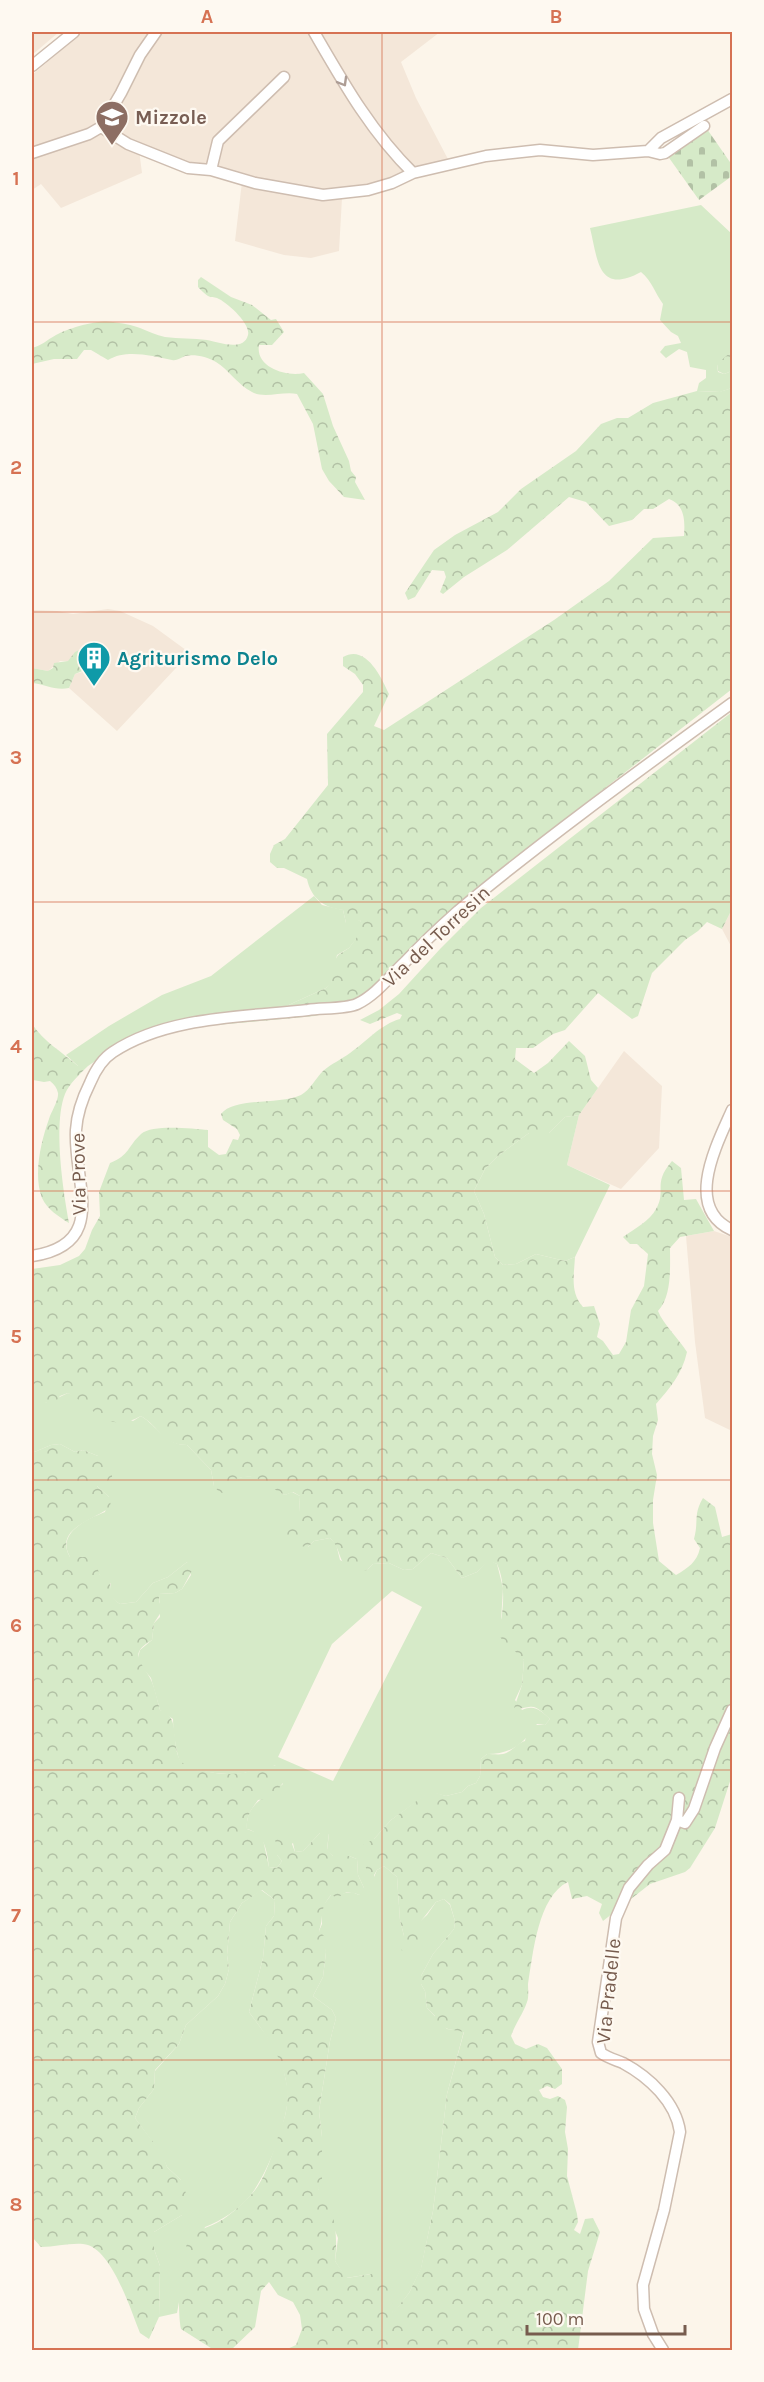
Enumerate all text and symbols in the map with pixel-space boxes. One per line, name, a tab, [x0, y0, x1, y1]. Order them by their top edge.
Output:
text: A	[201, 5, 214, 28]
text: B	[550, 5, 562, 28]
one-way arrow	[336, 76, 348, 86]
school or university icon: Mizzole	[94, 99, 130, 146]
place label: Mizzole	[135, 106, 207, 129]
text: 1	[12, 167, 20, 190]
text: 2	[10, 456, 22, 479]
building icon: Agriturismo Delo	[76, 640, 112, 687]
place label: Agriturismo Delo	[117, 647, 278, 670]
text: 3	[10, 746, 22, 769]
street label: Via del Torresin	[378, 881, 495, 992]
text: 4	[10, 1035, 22, 1058]
street label: Via Prove	[66, 1133, 91, 1215]
text: 5	[10, 1325, 22, 1348]
text: 6	[10, 1614, 22, 1637]
text: 7	[11, 1904, 21, 1927]
street label: Via Pradelle	[592, 1937, 625, 2045]
text: 8	[10, 2193, 22, 2216]
scale bar	[527, 2298, 684, 2336]
text: 100 m	[536, 2308, 584, 2330]

